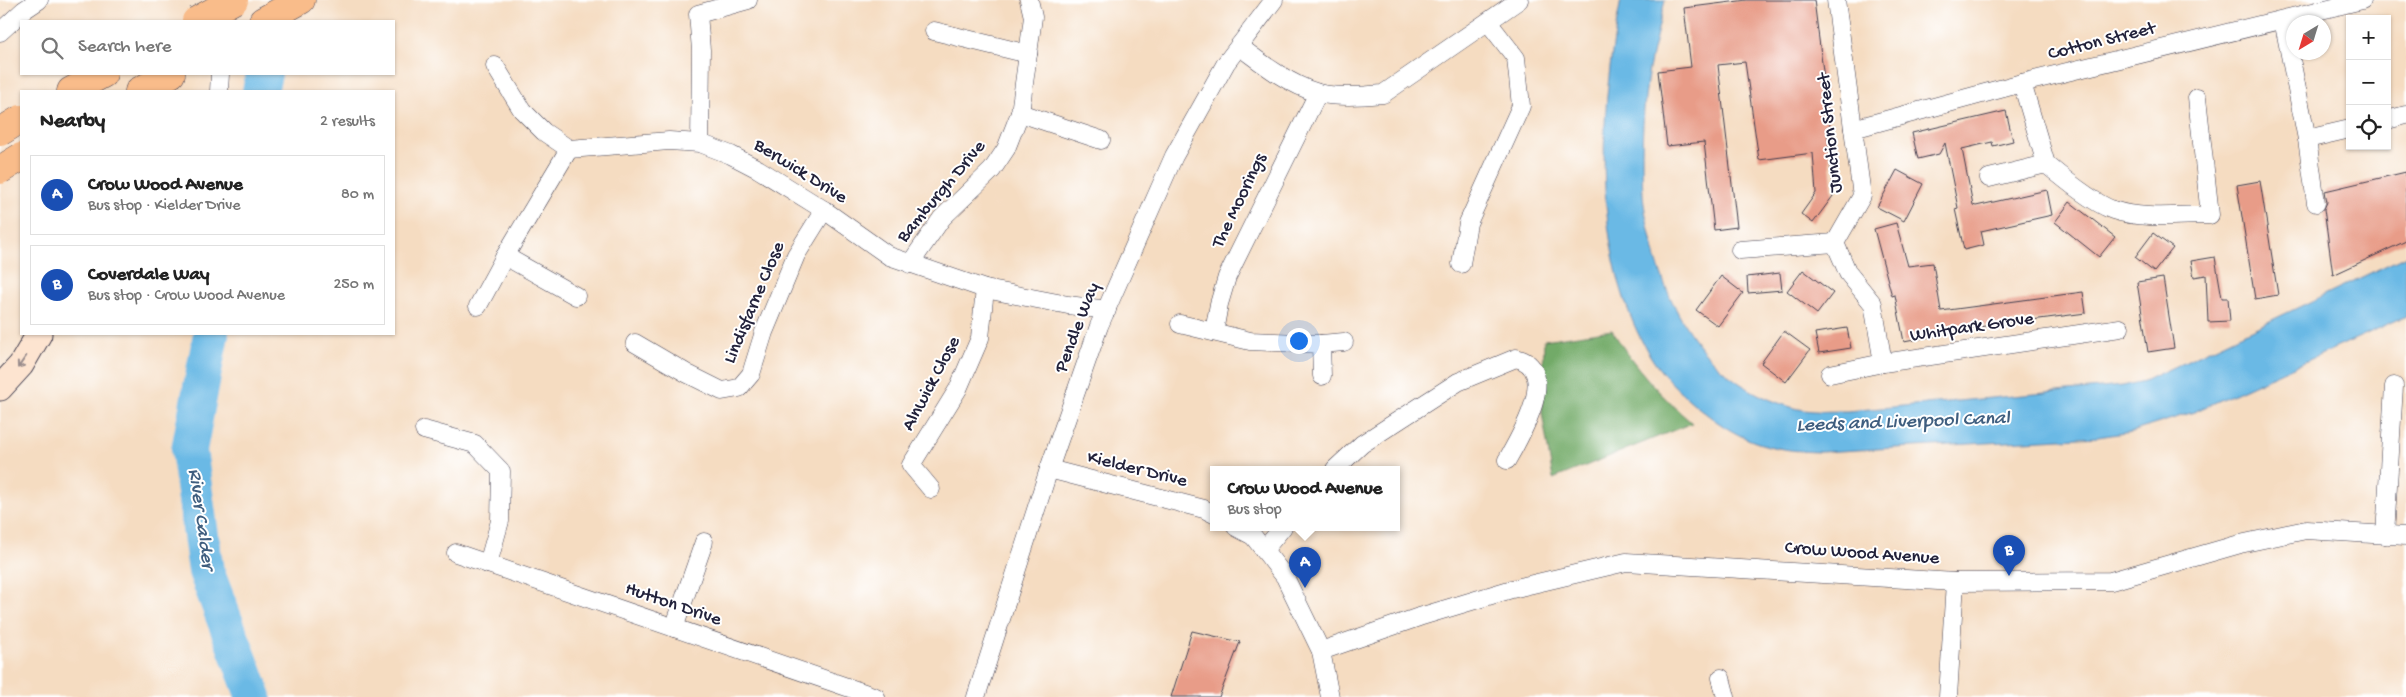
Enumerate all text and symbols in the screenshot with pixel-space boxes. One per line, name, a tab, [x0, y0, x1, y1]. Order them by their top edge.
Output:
north arrow	[2286, 15, 2331, 60]
map controls	[2346, 15, 2391, 150]
button: +	[2346, 15, 2391, 60]
street label: Cotton Street	[2046, 17, 2160, 66]
search box	[20, 20, 395, 75]
icon: search	[38, 34, 66, 62]
text: Search here	[78, 36, 172, 59]
button: −	[2346, 60, 2391, 105]
street label: Junction Street	[1813, 70, 1849, 194]
button: locate	[2346, 105, 2391, 150]
text: Nearby	[40, 110, 105, 135]
text: 2 results	[320, 113, 375, 132]
street label: Berwick Drive	[748, 134, 851, 210]
street label: Bamburgh Drive	[892, 136, 992, 249]
street label: The Moorings	[1207, 149, 1273, 253]
text: Crow Wood Avenue	[88, 174, 243, 197]
text: A	[52, 186, 62, 205]
text: 80 m	[341, 186, 374, 205]
text: Bus stop · Kielder Drive	[88, 197, 241, 216]
street label: Lindisfarne Close	[719, 239, 791, 367]
text: Coverdale Way	[88, 264, 209, 287]
text: B	[53, 276, 61, 295]
text: 250 m	[334, 276, 374, 295]
street label: Pendle Way	[1050, 279, 1106, 377]
text: Bus stop · Crow Wood Avenue	[88, 287, 285, 306]
street label: Whitpark Grove	[1909, 308, 2035, 348]
your location	[1286, 328, 1312, 354]
street label: Alnwick Close	[897, 333, 967, 435]
one-way arrow	[17, 355, 27, 369]
water label: Leeds and Liverpool Canal	[1796, 408, 2012, 438]
street label: Kielder Drive	[1085, 446, 1190, 494]
popup	[1210, 466, 1400, 531]
water label: River Calder	[182, 467, 219, 575]
text: Crow Wood Avenue	[1228, 478, 1382, 501]
text: Bus stop	[1228, 501, 1282, 520]
pin: B	[1993, 535, 2025, 576]
street label: Crow Wood Avenue	[1784, 537, 1940, 571]
pin: A	[1289, 547, 1321, 588]
street label: Hutton Drive	[622, 578, 724, 632]

